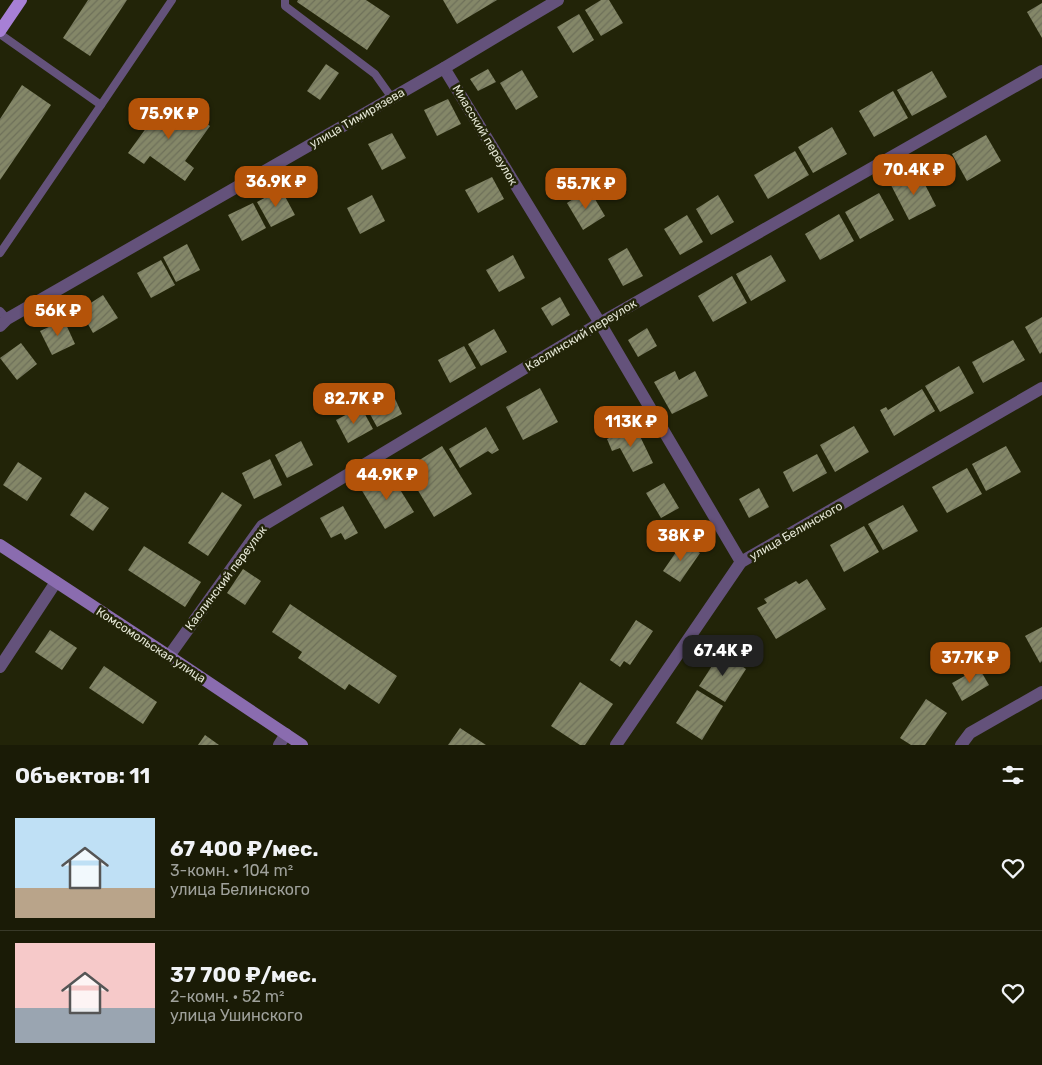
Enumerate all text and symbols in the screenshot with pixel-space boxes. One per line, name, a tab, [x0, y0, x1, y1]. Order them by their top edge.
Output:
street label: Миасский переулок	[449, 82, 521, 188]
street label: улица Тимирязева	[307, 85, 407, 151]
pin: 75.9K ₽	[123, 98, 215, 140]
text: 75.9K ₽	[139, 104, 199, 123]
pin: 70.4K ₽	[868, 154, 960, 196]
text: 70.4K ₽	[884, 160, 944, 179]
pin: 36.9K ₽	[230, 166, 322, 208]
pin: 55.7K ₽	[540, 168, 632, 210]
text: 36.9K ₽	[246, 172, 306, 191]
text: 55.7K ₽	[556, 174, 616, 193]
pin: 56K ₽	[23, 294, 93, 337]
street label: Каслинский переулок	[523, 296, 640, 374]
text: 56K ₽	[35, 301, 81, 320]
pin: 82.7K ₽	[308, 382, 400, 425]
text: 82.7K ₽	[324, 389, 384, 408]
pin: 113K ₽	[590, 406, 672, 448]
text: 113K ₽	[605, 412, 657, 431]
pin: 44.9K ₽	[341, 458, 433, 501]
text: 44.9K ₽	[356, 465, 418, 484]
street label: улица Белинского	[747, 499, 845, 563]
pin: 38K ₽	[646, 520, 716, 562]
street label: Каслинский переулок	[182, 523, 270, 633]
text: 38K ₽	[658, 526, 704, 545]
street label: Комсомольская улица	[94, 604, 208, 686]
pin: 67.4K ₽	[677, 634, 769, 677]
text: 67.4K ₽	[694, 641, 752, 660]
pin: 37.7K ₽	[924, 642, 1016, 684]
text: 37.7K ₽	[941, 648, 999, 667]
icon: filters	[999, 761, 1027, 789]
text: Объектов: 11	[15, 763, 150, 788]
text: 67 400 ₽/мес.	[170, 836, 318, 861]
icon: home	[55, 838, 115, 898]
icon: heart	[999, 854, 1027, 882]
text: 3-комн. · 104 m²	[170, 861, 293, 880]
text: улица Белинского	[170, 880, 310, 899]
text: 37 700 ₽/мес.	[170, 962, 317, 987]
icon: home	[55, 963, 115, 1023]
icon: heart	[999, 979, 1027, 1007]
text: 2-комн. · 52 m²	[170, 987, 284, 1006]
text: улица Ушинского	[170, 1006, 303, 1025]

